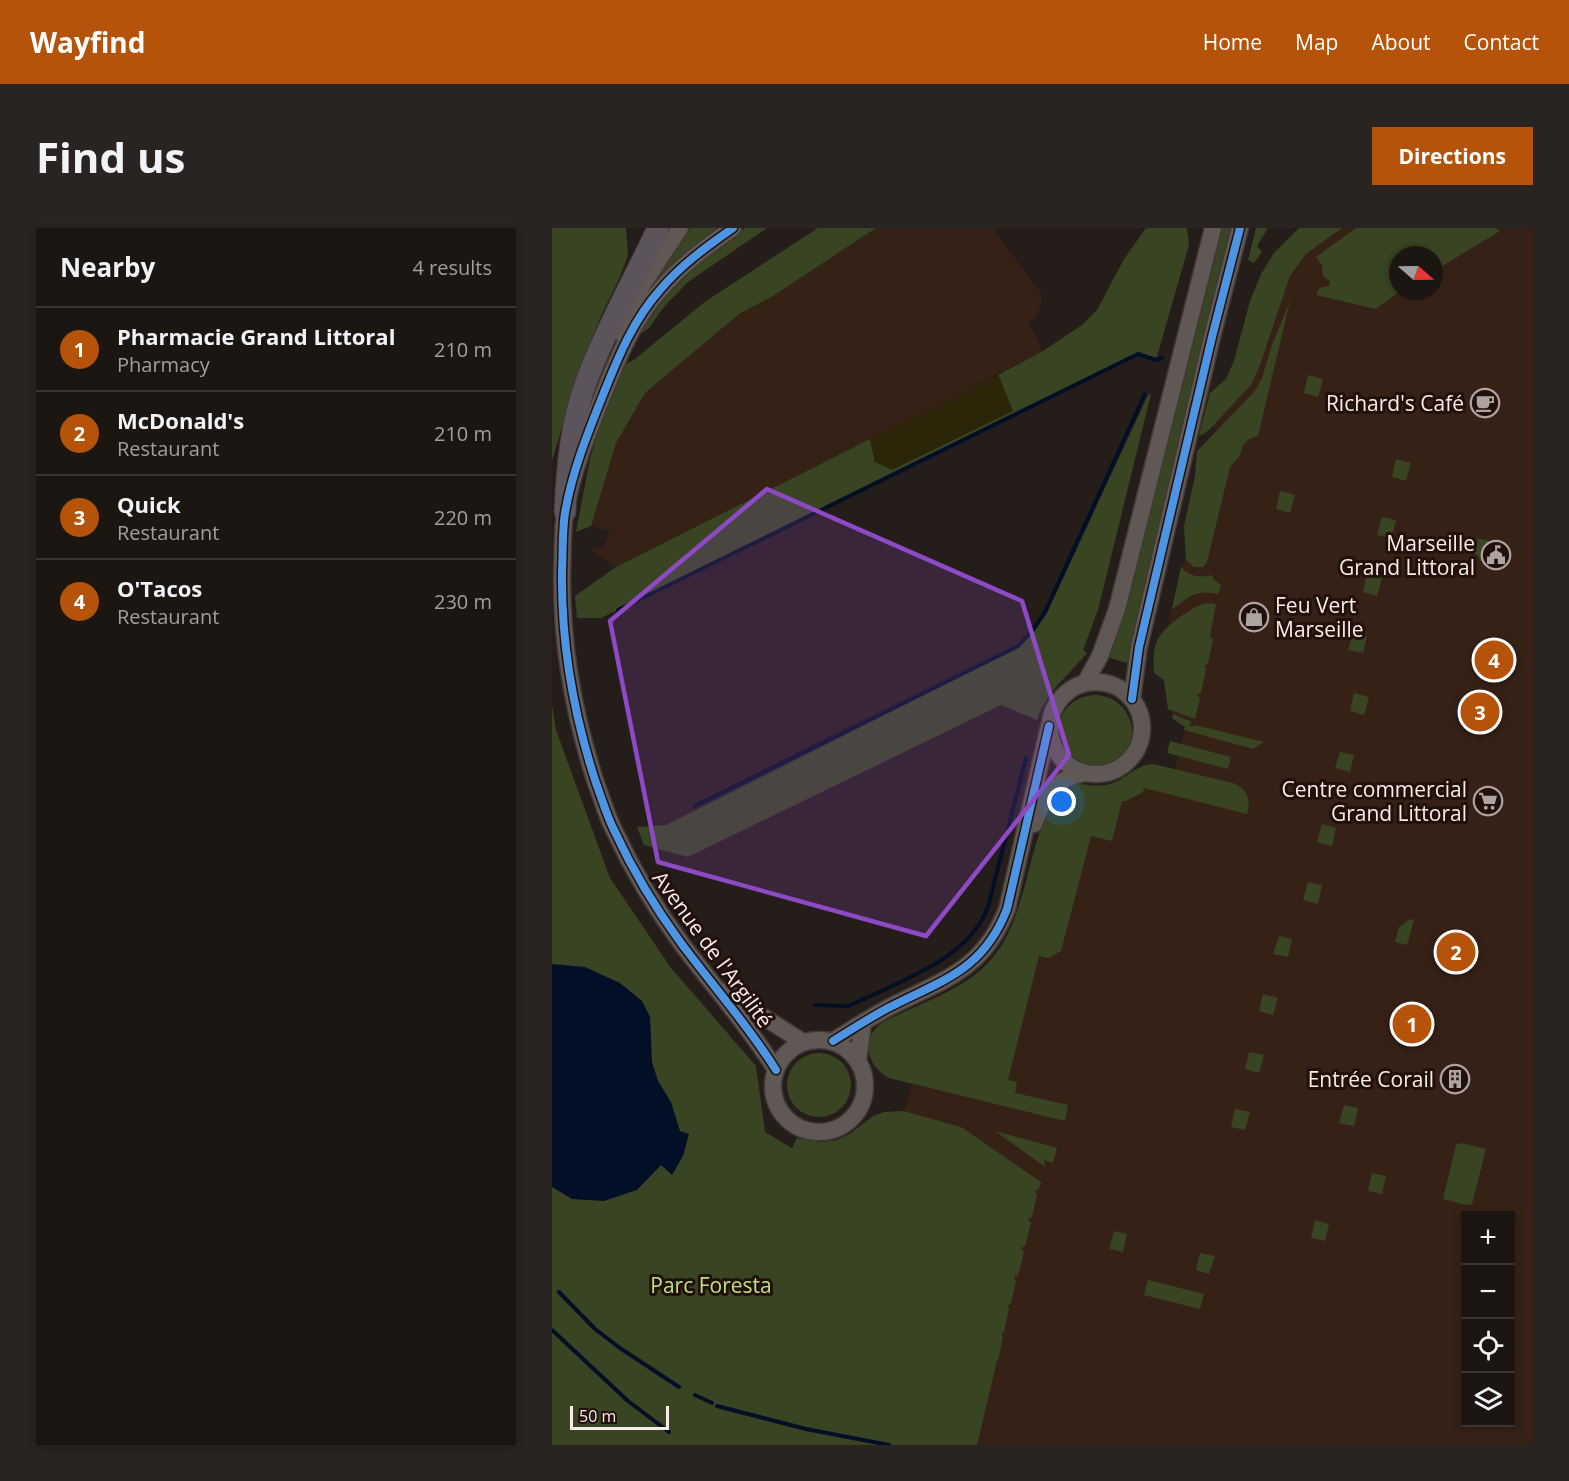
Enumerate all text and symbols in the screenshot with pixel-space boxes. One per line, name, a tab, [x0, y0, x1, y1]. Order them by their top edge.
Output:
text: Wayfind	[30, 23, 145, 61]
text: Home	[1203, 28, 1262, 56]
text: Map	[1295, 28, 1338, 56]
text: About	[1371, 28, 1431, 56]
text: Contact	[1464, 28, 1539, 56]
button: Directions	[1372, 127, 1533, 185]
text: Find us	[36, 128, 185, 185]
north arrow	[1389, 246, 1443, 300]
text: Nearby	[60, 249, 155, 285]
text: 4 results	[412, 254, 492, 281]
text: Pharmacie Grand Littoral	[117, 321, 395, 351]
text: 1	[74, 336, 85, 363]
text: 210 m	[434, 336, 492, 363]
text: Pharmacy	[117, 351, 210, 378]
cafe icon: Richard's Café	[1469, 387, 1501, 419]
place label: Richard's Café	[1326, 389, 1464, 417]
text: McDonald's	[117, 405, 244, 435]
text: 2	[74, 420, 85, 447]
text: 210 m	[434, 420, 492, 447]
text: Restaurant	[117, 435, 219, 462]
text: Quick	[117, 489, 181, 519]
text: 3	[74, 504, 85, 531]
text: 220 m	[434, 504, 492, 531]
text: Restaurant	[117, 519, 219, 546]
place label: Marseille Grand Littoral	[1339, 529, 1475, 581]
public building icon: Marseille Grand Littoral	[1480, 539, 1512, 571]
text: O'Tacos	[117, 573, 202, 603]
text: 4	[74, 588, 85, 615]
text: 230 m	[434, 588, 492, 615]
place label: Feu Vert Marseille	[1275, 591, 1364, 643]
shop icon: Feu Vert Marseille	[1238, 601, 1270, 633]
text: Restaurant	[117, 603, 219, 630]
pin: 4	[1474, 638, 1514, 682]
pin: 3	[1460, 690, 1500, 734]
place label: Centre commercial Grand Littoral	[1282, 775, 1467, 827]
supermarket icon: Centre commercial Grand Littoral	[1472, 785, 1504, 817]
your location	[1047, 787, 1076, 816]
street label: Avenue de l'Argilité	[647, 865, 779, 1033]
pin: 2	[1436, 930, 1476, 974]
pin: 1	[1392, 1002, 1432, 1046]
building icon: Entrée Corail	[1439, 1063, 1471, 1095]
place label: Entrée Corail	[1308, 1065, 1434, 1093]
map controls	[1461, 1211, 1515, 1427]
button: +	[1461, 1211, 1515, 1265]
button: −	[1461, 1265, 1515, 1319]
park label: Parc Foresta	[650, 1271, 772, 1299]
button: locate	[1461, 1319, 1515, 1373]
button: layers	[1461, 1373, 1515, 1427]
scale bar	[570, 1403, 669, 1430]
text: 50 m	[579, 1405, 616, 1427]

